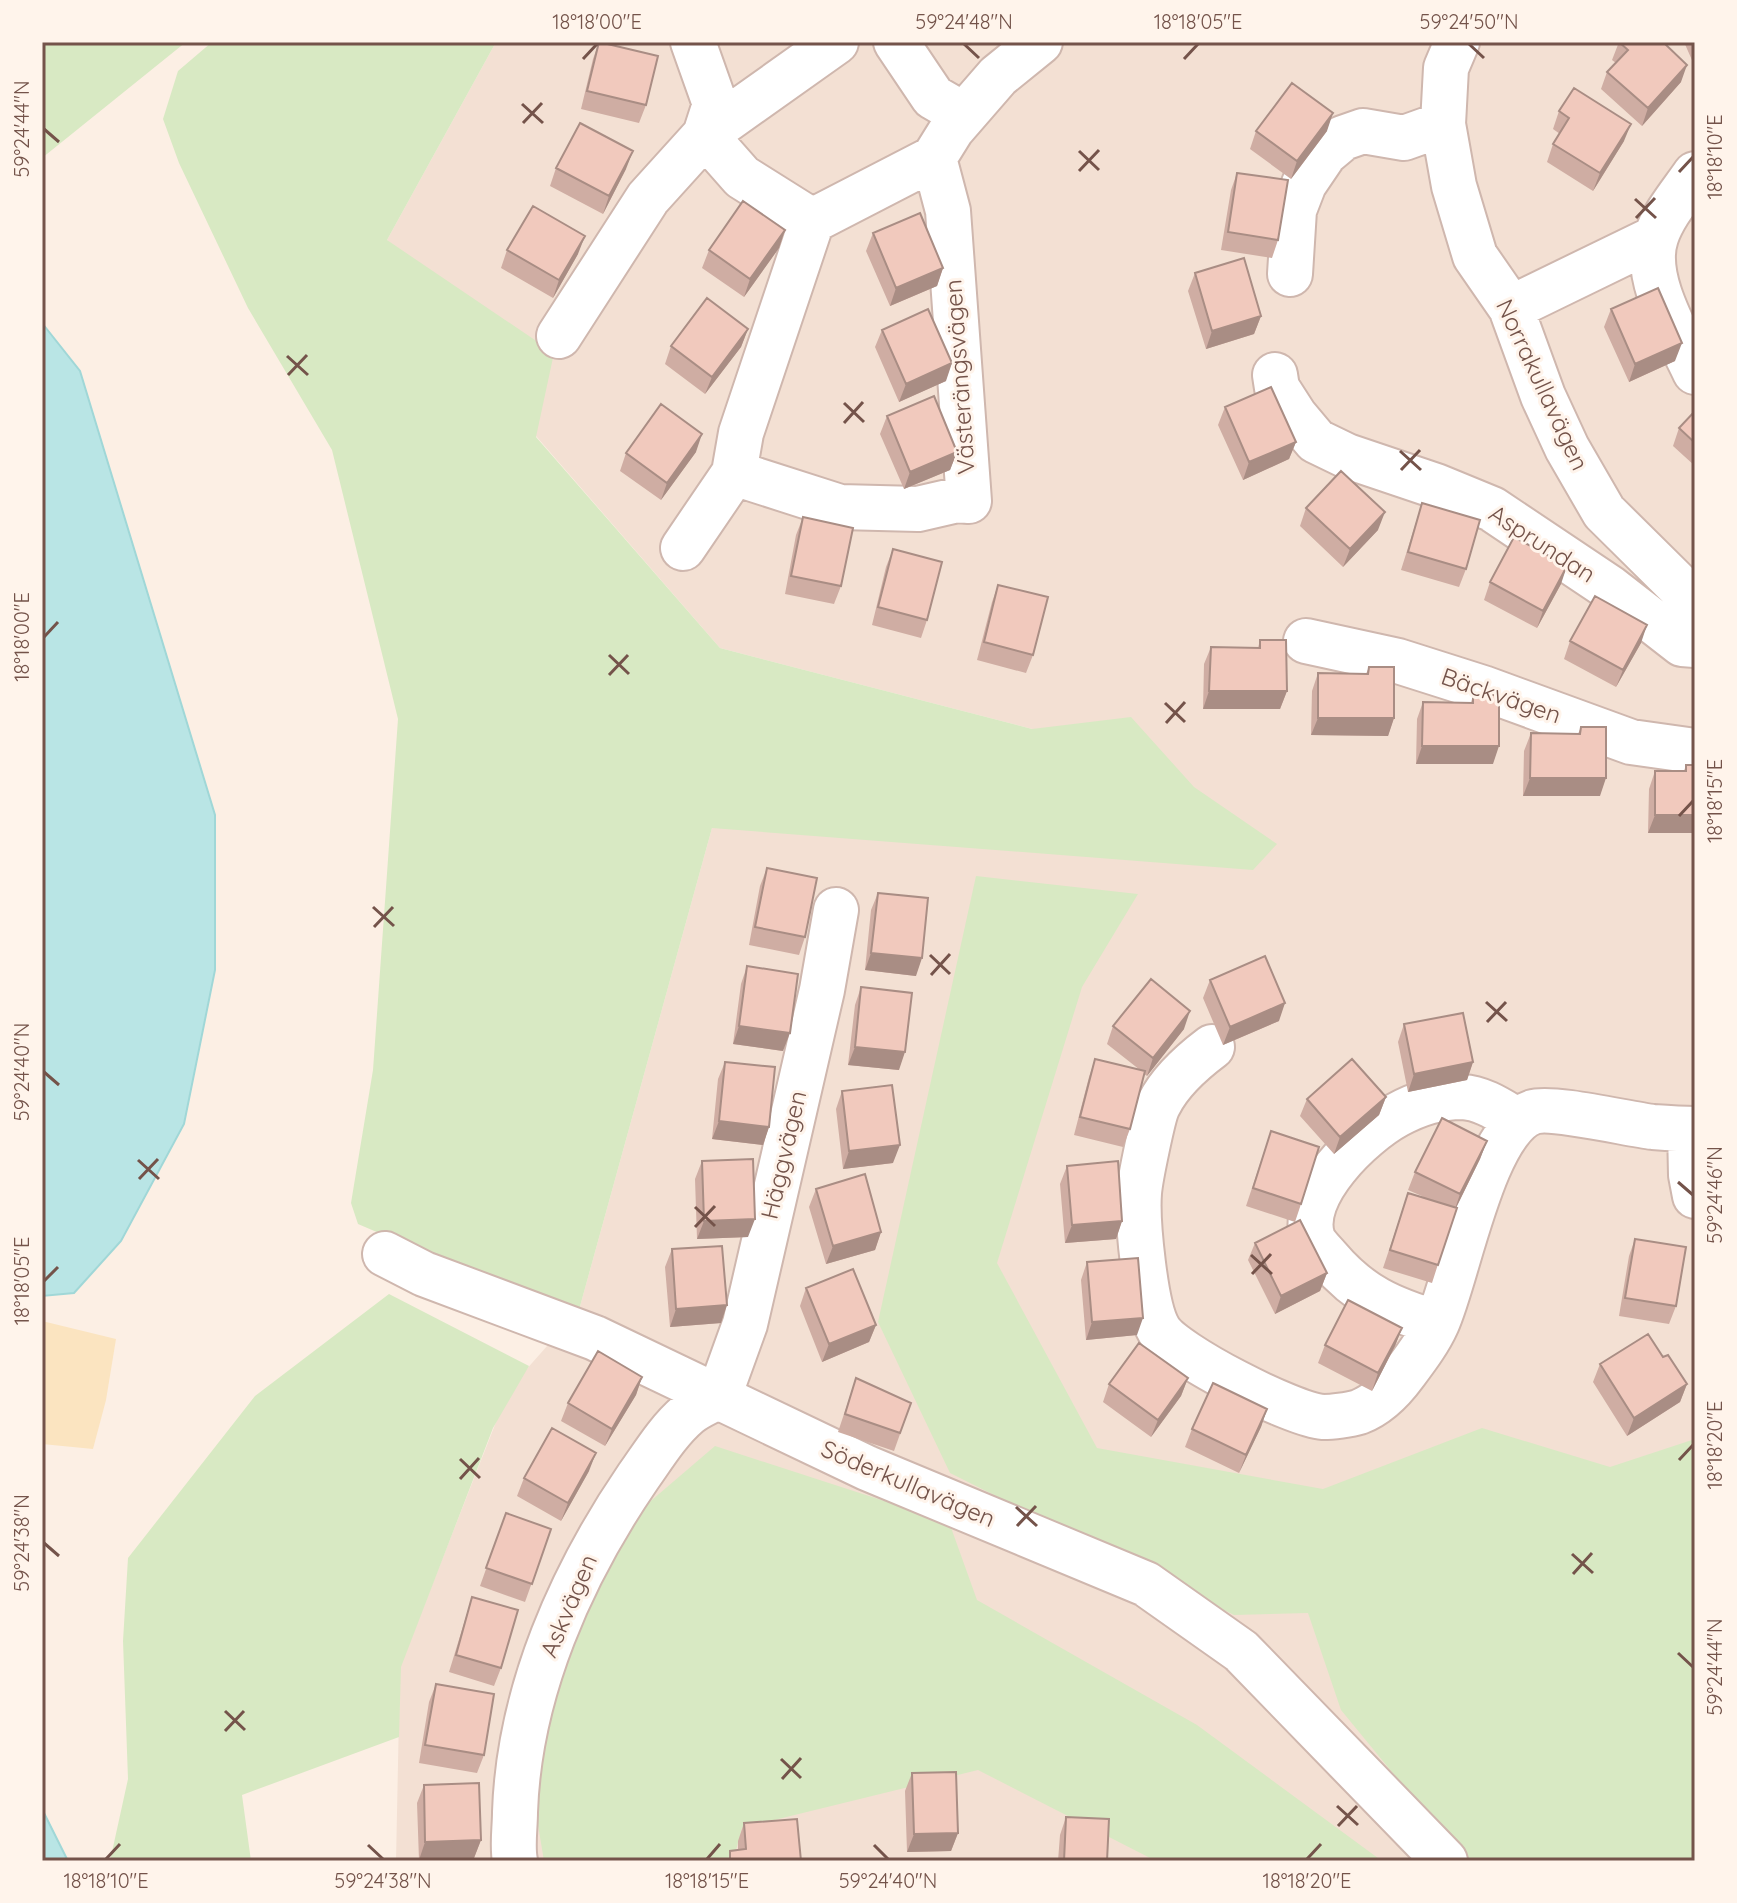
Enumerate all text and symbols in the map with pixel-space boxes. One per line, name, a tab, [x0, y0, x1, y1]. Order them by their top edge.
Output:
text: 18°18'00"E	[552, 9, 642, 34]
text: 59°24'48"N	[915, 9, 1013, 34]
text: 18°18'05"E	[1154, 9, 1242, 34]
text: 59°24'50"N	[1420, 9, 1518, 34]
text: 59°24'44"N	[9, 80, 34, 178]
text: 18°18'10"E	[1702, 114, 1727, 200]
street label: Västerängsvägen	[937, 279, 981, 476]
street label: Norrakullavägen	[1490, 294, 1596, 475]
street label: Asprundan	[1484, 498, 1601, 589]
text: 18°18'00"E	[9, 592, 34, 682]
street label: Bäckvägen	[1438, 661, 1565, 730]
text: 18°18'15"E	[1702, 759, 1727, 843]
text: 59°24'40"N	[9, 1023, 34, 1121]
street label: Häggvägen	[754, 1088, 812, 1222]
text: 59°24'46"N	[1702, 1146, 1727, 1244]
text: 18°18'05"E	[9, 1237, 34, 1325]
text: 18°18'20"E	[1702, 1401, 1727, 1489]
street label: Söderkullavägen	[817, 1433, 1000, 1533]
text: 59°24'38"N	[9, 1494, 34, 1592]
street label: Askvägen	[533, 1550, 603, 1662]
text: 59°24'44"N	[1702, 1618, 1727, 1716]
text: 18°18'10"E	[63, 1868, 149, 1893]
text: 59°24'38"N	[334, 1868, 432, 1893]
text: 18°18'15"E	[665, 1868, 749, 1893]
text: 59°24'40"N	[839, 1868, 937, 1893]
text: 18°18'20"E	[1263, 1868, 1351, 1893]

